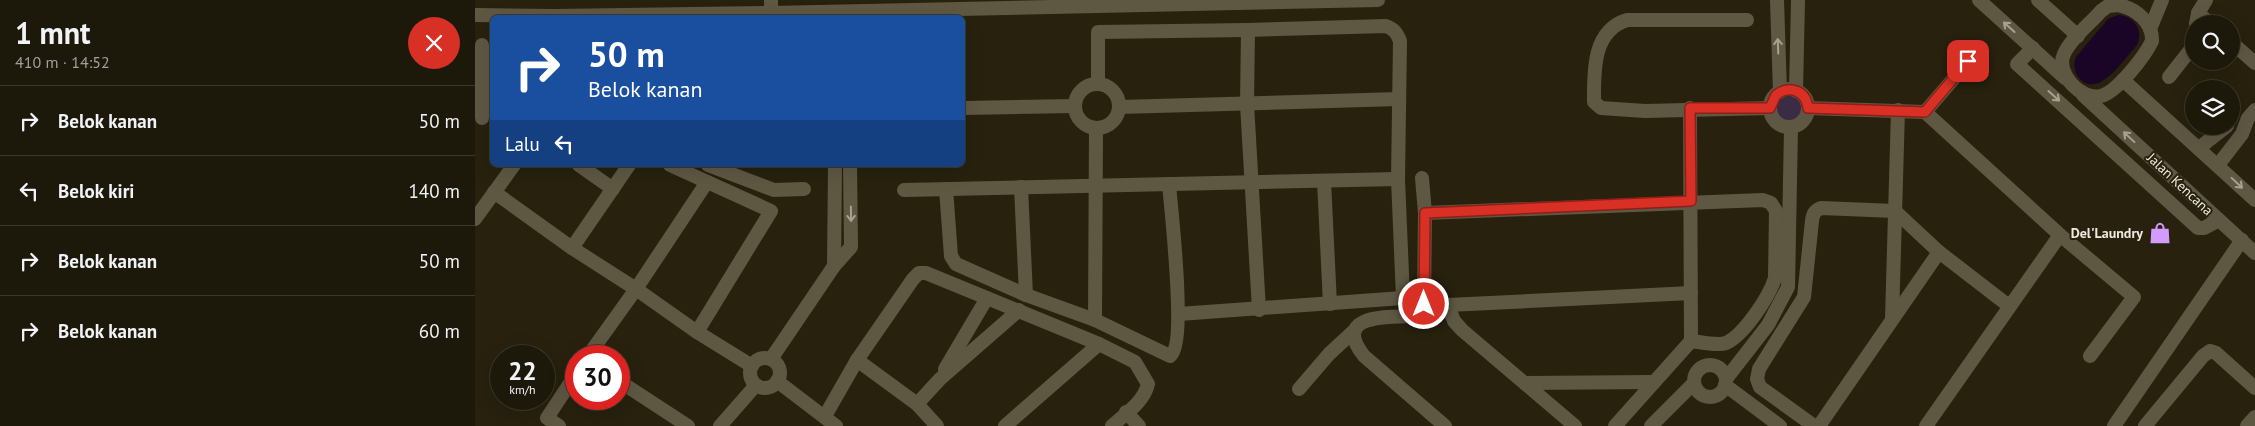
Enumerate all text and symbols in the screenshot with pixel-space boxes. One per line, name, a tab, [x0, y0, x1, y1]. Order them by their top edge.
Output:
text: 1 mnt	[15, 13, 91, 52]
map controls	[2185, 15, 2240, 135]
button: search	[2185, 15, 2240, 70]
button: close	[408, 17, 460, 69]
one-way arrow	[2003, 21, 2016, 33]
text: 50 m	[588, 31, 665, 77]
icon: right	[505, 35, 570, 100]
one-way arrow	[1773, 38, 1783, 54]
pin	[1947, 40, 1989, 82]
icon: arrive	[1954, 47, 1982, 75]
text: 410 m · 14:52	[15, 52, 110, 72]
text: Belok kanan	[588, 75, 702, 103]
button: layers	[2185, 80, 2240, 135]
one-way arrow	[2047, 91, 2060, 102]
icon: right	[15, 107, 43, 135]
text: Belok kanan	[58, 109, 157, 133]
text: 50 m	[419, 109, 460, 133]
icon: left	[550, 130, 578, 158]
one-way arrow	[2122, 131, 2135, 143]
text: Lalu	[505, 132, 540, 156]
street label: Jalan Kencana	[2142, 148, 2217, 219]
icon: left	[15, 177, 43, 205]
one-way arrow	[2230, 177, 2243, 189]
text: Belok kiri	[58, 179, 134, 203]
text: 140 m	[408, 179, 460, 203]
one-way arrow	[846, 205, 856, 221]
shop icon: Del'Laundry	[2147, 220, 2173, 246]
place label: Del'Laundry	[2071, 224, 2143, 242]
icon: right	[15, 247, 43, 275]
text: Belok kanan	[58, 249, 157, 273]
text: 50 m	[419, 249, 460, 273]
position arrow	[1397, 277, 1449, 329]
icon: right	[15, 317, 43, 345]
text: Belok kanan	[58, 319, 157, 343]
text: 60 m	[419, 319, 460, 343]
speed limit sign: 30	[565, 345, 630, 410]
text: 22	[508, 355, 537, 387]
text: km/h	[509, 382, 536, 397]

